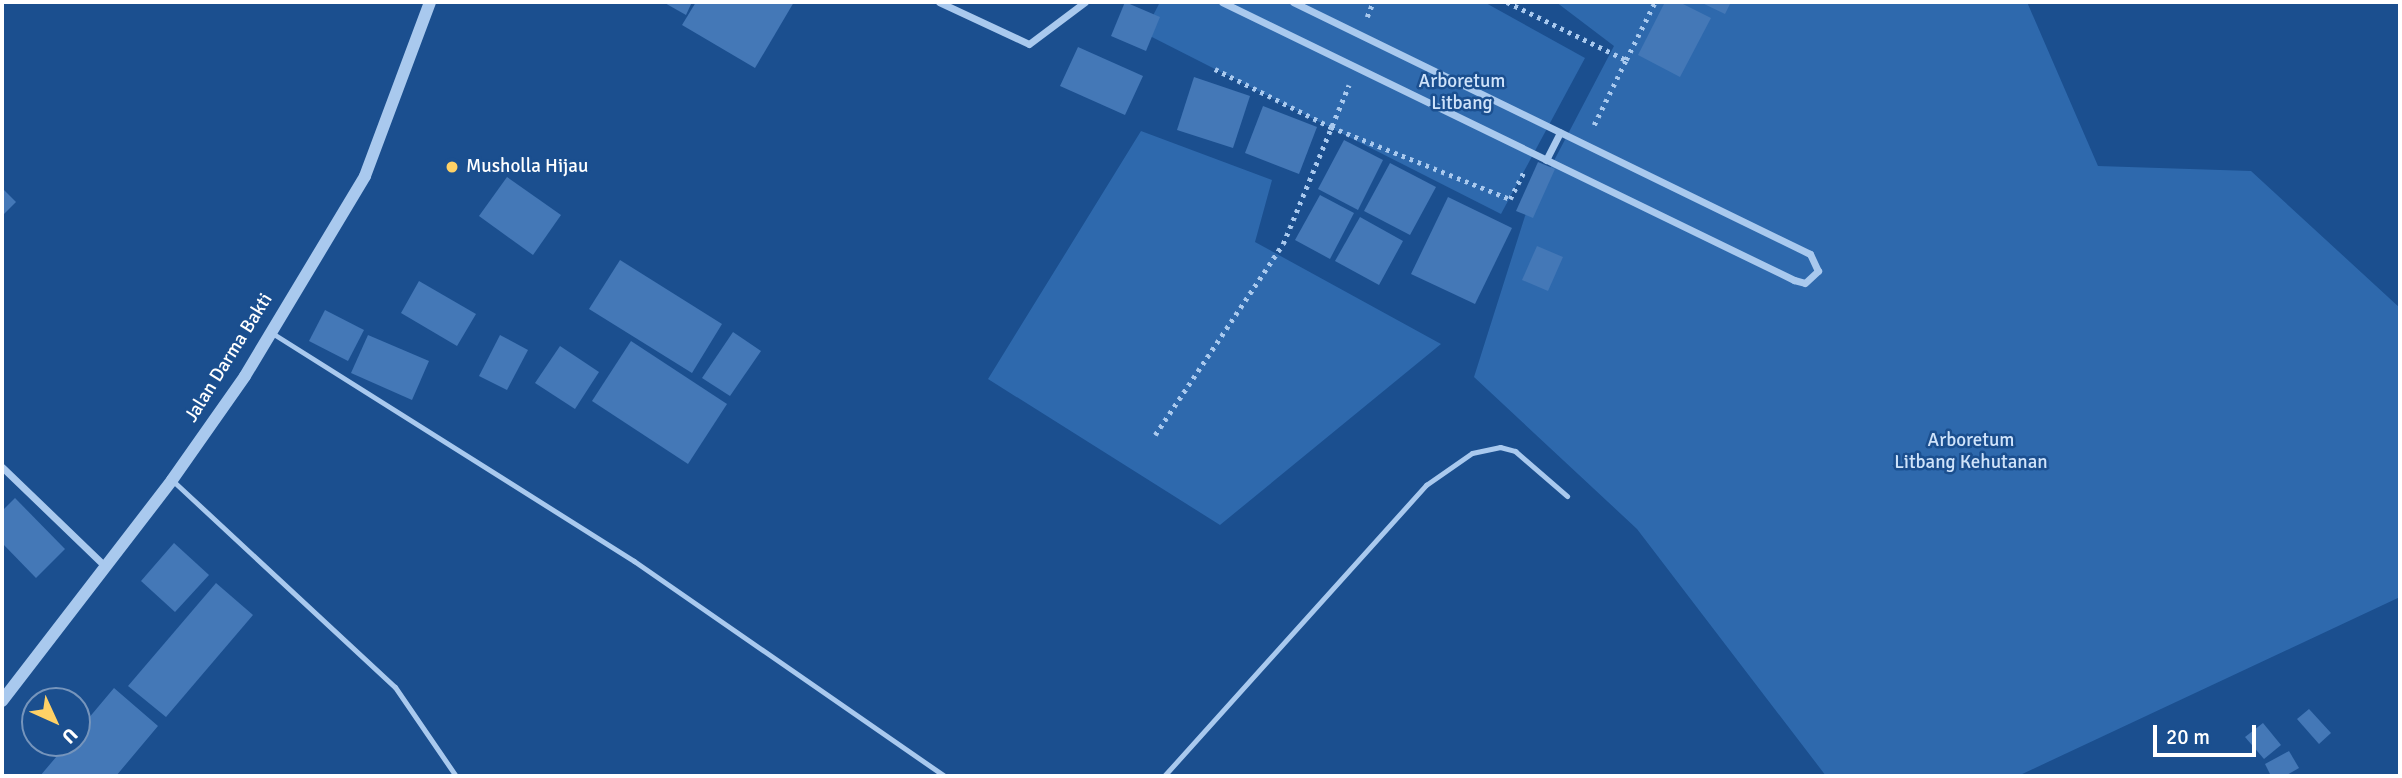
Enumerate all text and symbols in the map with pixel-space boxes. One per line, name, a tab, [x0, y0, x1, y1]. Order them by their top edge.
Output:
park label: Arboretum Litbang	[1419, 71, 1505, 115]
place label: Musholla Hijau	[466, 156, 588, 178]
marker: Musholla Hijau	[444, 159, 460, 175]
street label: Jalan Darma Bakti	[180, 289, 278, 427]
park label: Arboretum Litbang Kehutanan	[1894, 430, 2048, 474]
north arrow	[21, 687, 91, 757]
scale bar	[2157, 712, 2260, 756]
text: U	[56, 722, 82, 748]
text: 20 m	[2166, 724, 2210, 750]

